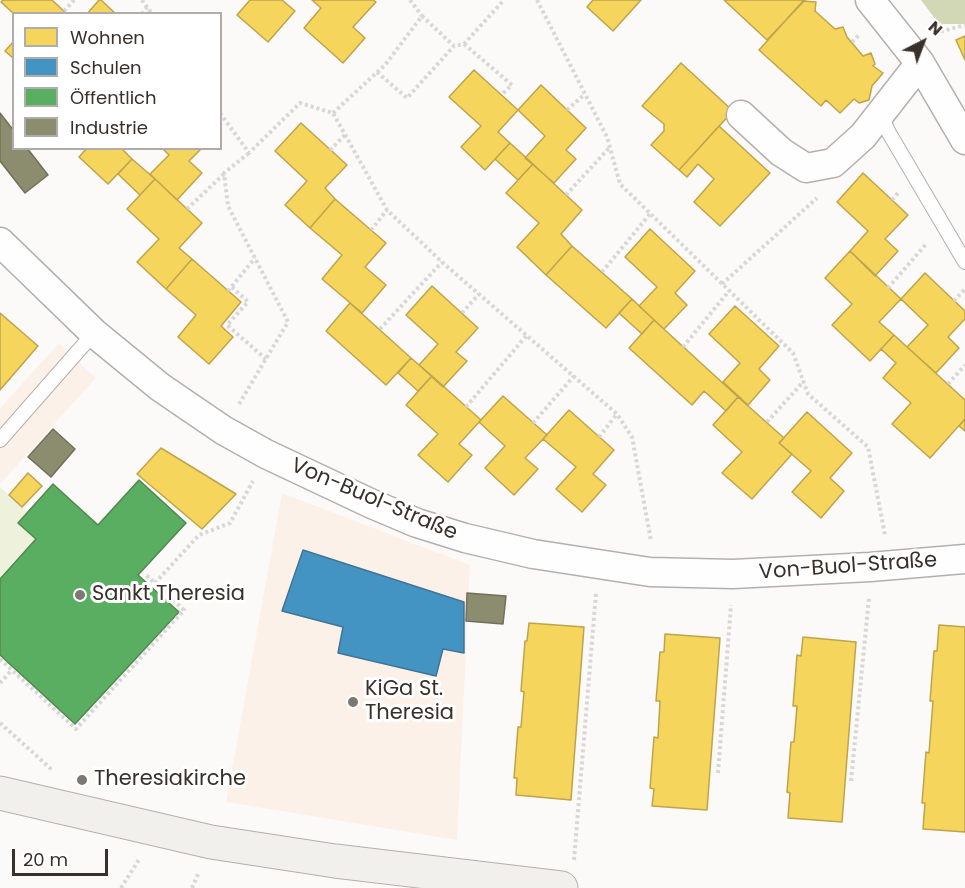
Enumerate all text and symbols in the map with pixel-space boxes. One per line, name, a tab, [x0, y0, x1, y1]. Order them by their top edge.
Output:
legend	[12, 12, 222, 150]
north arrow	[893, 12, 953, 72]
text: N	[923, 16, 948, 41]
text: Wohnen	[70, 25, 145, 50]
text: Schulen	[70, 55, 142, 80]
text: Öffentlich	[70, 85, 157, 110]
text: Industrie	[70, 115, 148, 140]
street label: Von-Buol-Straße	[287, 454, 461, 546]
street label: Von-Buol-Straße	[758, 548, 938, 586]
place label: Sankt Theresia	[92, 582, 245, 608]
marker: Sankt Theresia	[73, 588, 87, 602]
place label: KiGa St. Theresia	[365, 677, 454, 727]
marker: KiGa St. Theresia	[346, 695, 360, 709]
place label: Theresiakirche	[94, 767, 246, 793]
marker: Theresiakirche	[75, 773, 89, 787]
scale bar	[15, 837, 111, 875]
text: 20 m	[23, 847, 68, 872]

